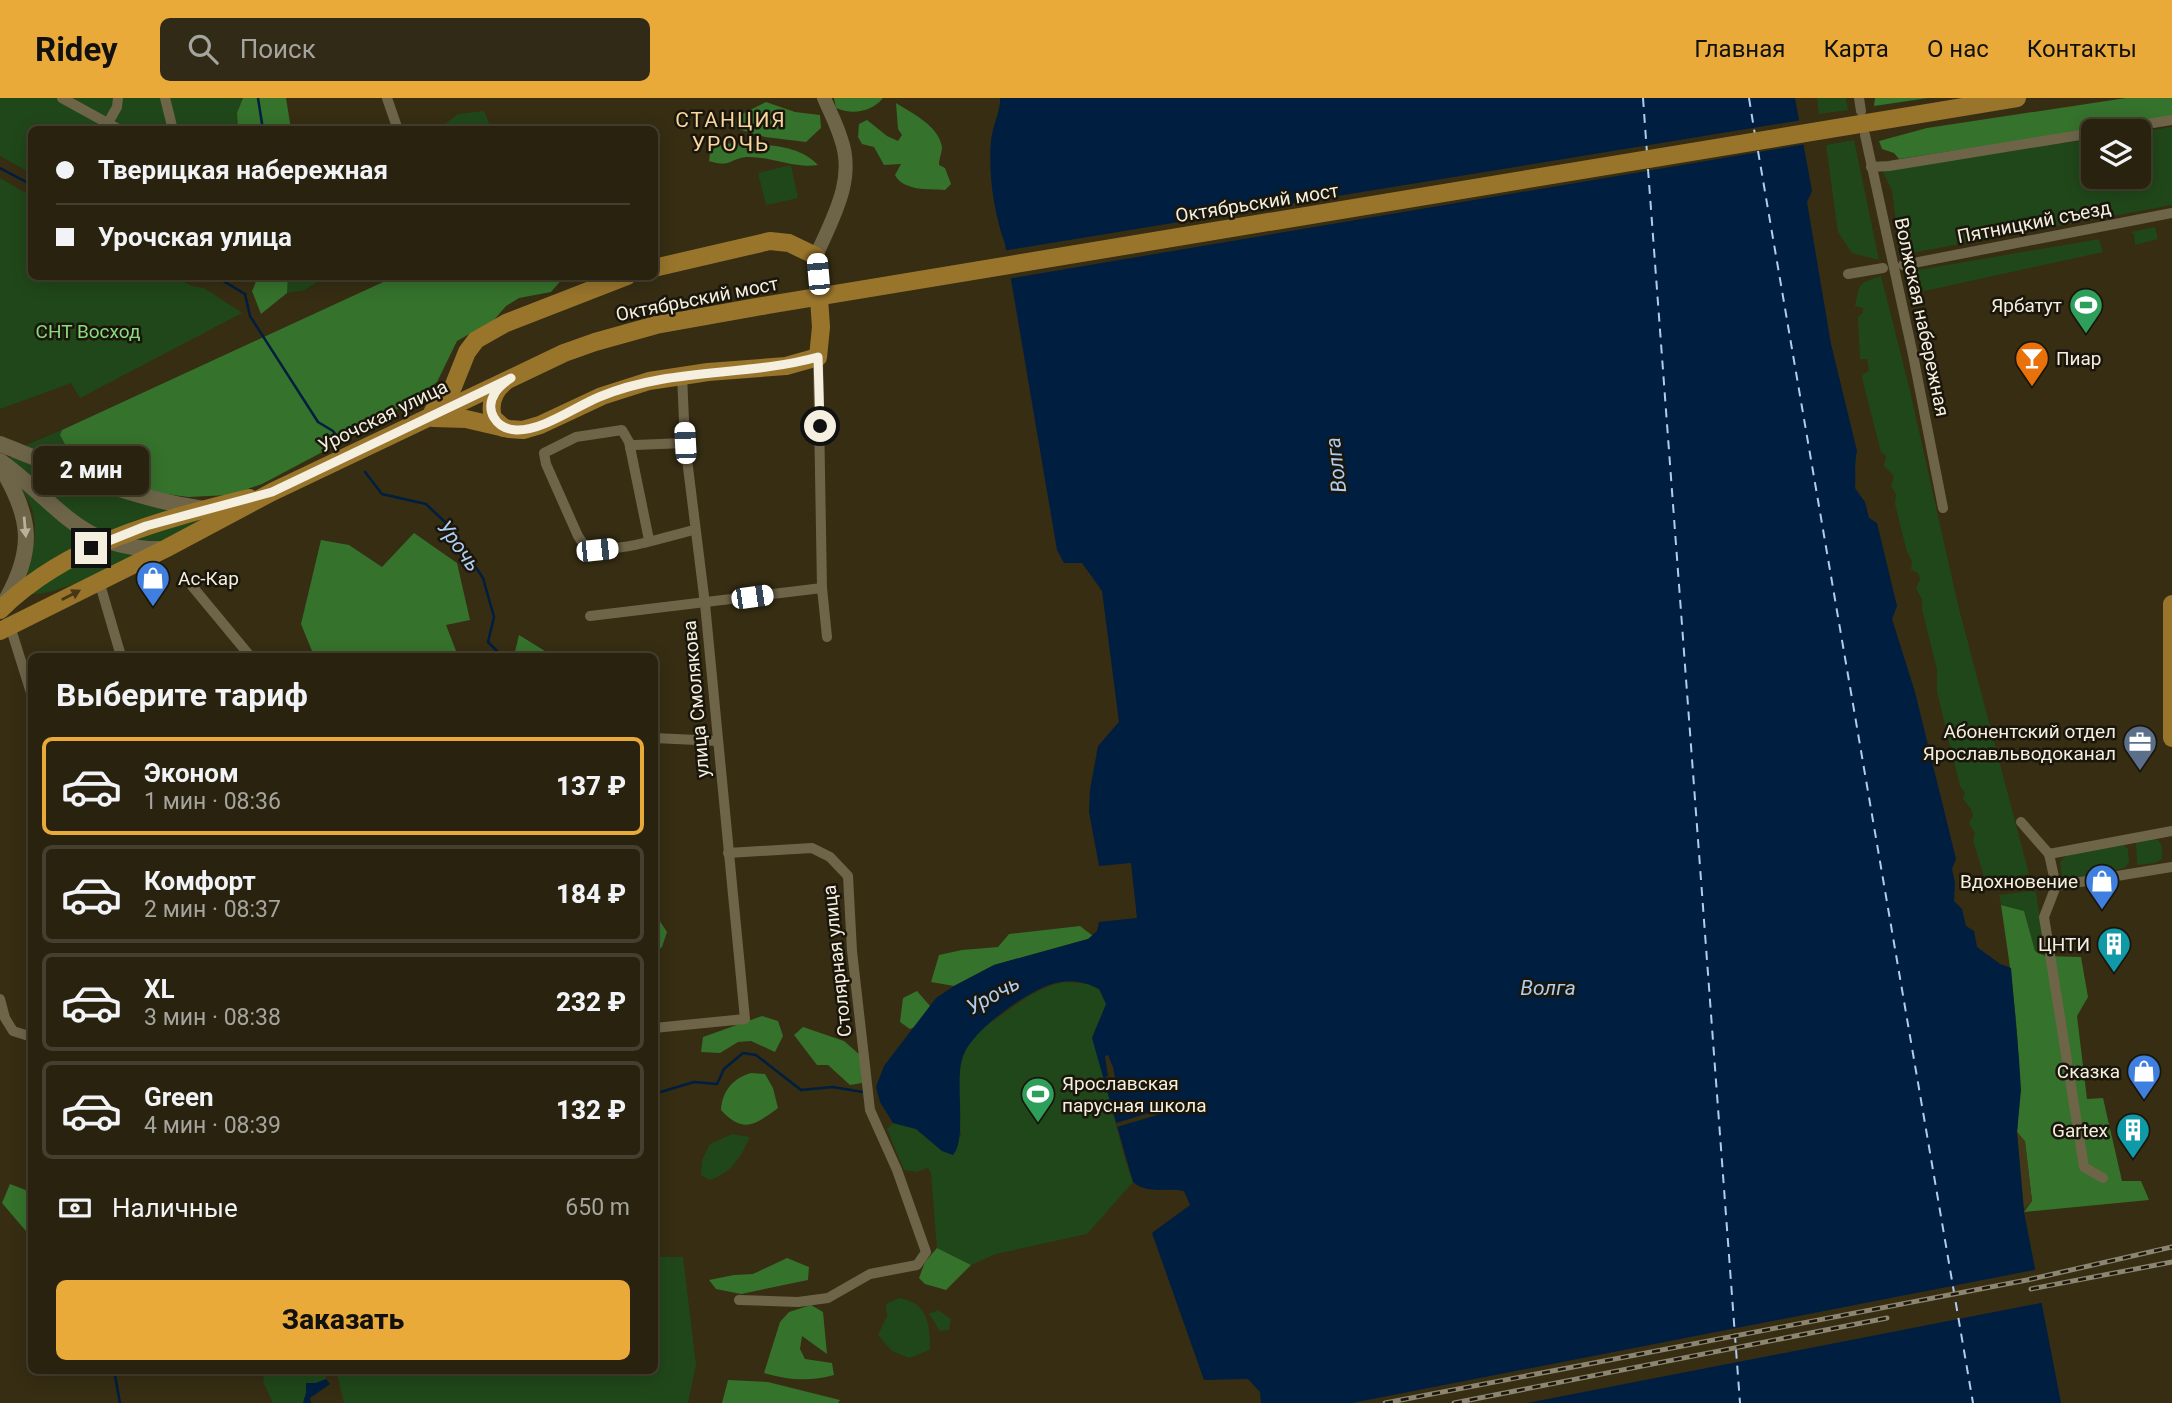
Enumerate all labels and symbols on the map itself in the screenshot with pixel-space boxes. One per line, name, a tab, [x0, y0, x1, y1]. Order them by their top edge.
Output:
district label: СТАНЦИЯ УРОЧЬ	[675, 108, 787, 156]
street label: Октябрьский мост	[1174, 179, 1340, 227]
street label: Пятницкий съезд	[1955, 196, 2113, 248]
street label: Волжская набережная	[1890, 216, 1954, 418]
car	[806, 252, 831, 296]
street label: Октябрьский мост	[614, 272, 780, 326]
sports icon: Ярбатут	[2067, 286, 2105, 335]
place label: Ярбатут	[1991, 294, 2062, 317]
park label: СНТ Восход	[36, 320, 140, 343]
bar icon: Пиар	[2013, 339, 2051, 388]
place label: Пиар	[2056, 347, 2102, 370]
street label: Урочская улица	[315, 375, 451, 457]
route start	[804, 410, 836, 442]
car	[674, 421, 697, 465]
water label: Волга	[1321, 436, 1351, 494]
callout: 2 мин	[33, 447, 149, 496]
one-way arrow	[20, 516, 31, 538]
water label: Урочь	[433, 516, 485, 576]
route end	[75, 532, 107, 564]
car	[576, 537, 619, 563]
shop icon: Ас-Кар	[134, 559, 172, 608]
place label: Ас-Кар	[178, 567, 239, 590]
car	[730, 584, 775, 610]
one-way arrow	[61, 590, 81, 601]
street label: улица Смолякова	[678, 620, 714, 778]
place label: Абонентский отдел Ярославльводоканал	[1923, 720, 2116, 765]
office icon: Абонентский отдел Ярославльводоканал	[2121, 723, 2159, 772]
shop icon: Вдохновение	[2083, 862, 2121, 911]
place label: Вдохновение	[1960, 870, 2078, 893]
street label: Столярная улица	[818, 884, 856, 1038]
building icon: ЦНТИ	[2095, 925, 2133, 974]
place label: ЦНТИ	[2038, 933, 2090, 956]
water label: Урочь	[962, 971, 1024, 1019]
water label: Волга	[1520, 976, 1576, 1000]
shop icon: Сказка	[2125, 1052, 2163, 1101]
place label: Сказка	[2057, 1060, 2120, 1083]
place label: Ярославская парусная школа	[1062, 1072, 1207, 1117]
sports icon: Ярославская парусная школа	[1019, 1075, 1057, 1124]
building icon: Gartex	[2114, 1111, 2152, 1160]
place label: Gartex	[2052, 1119, 2109, 1142]

